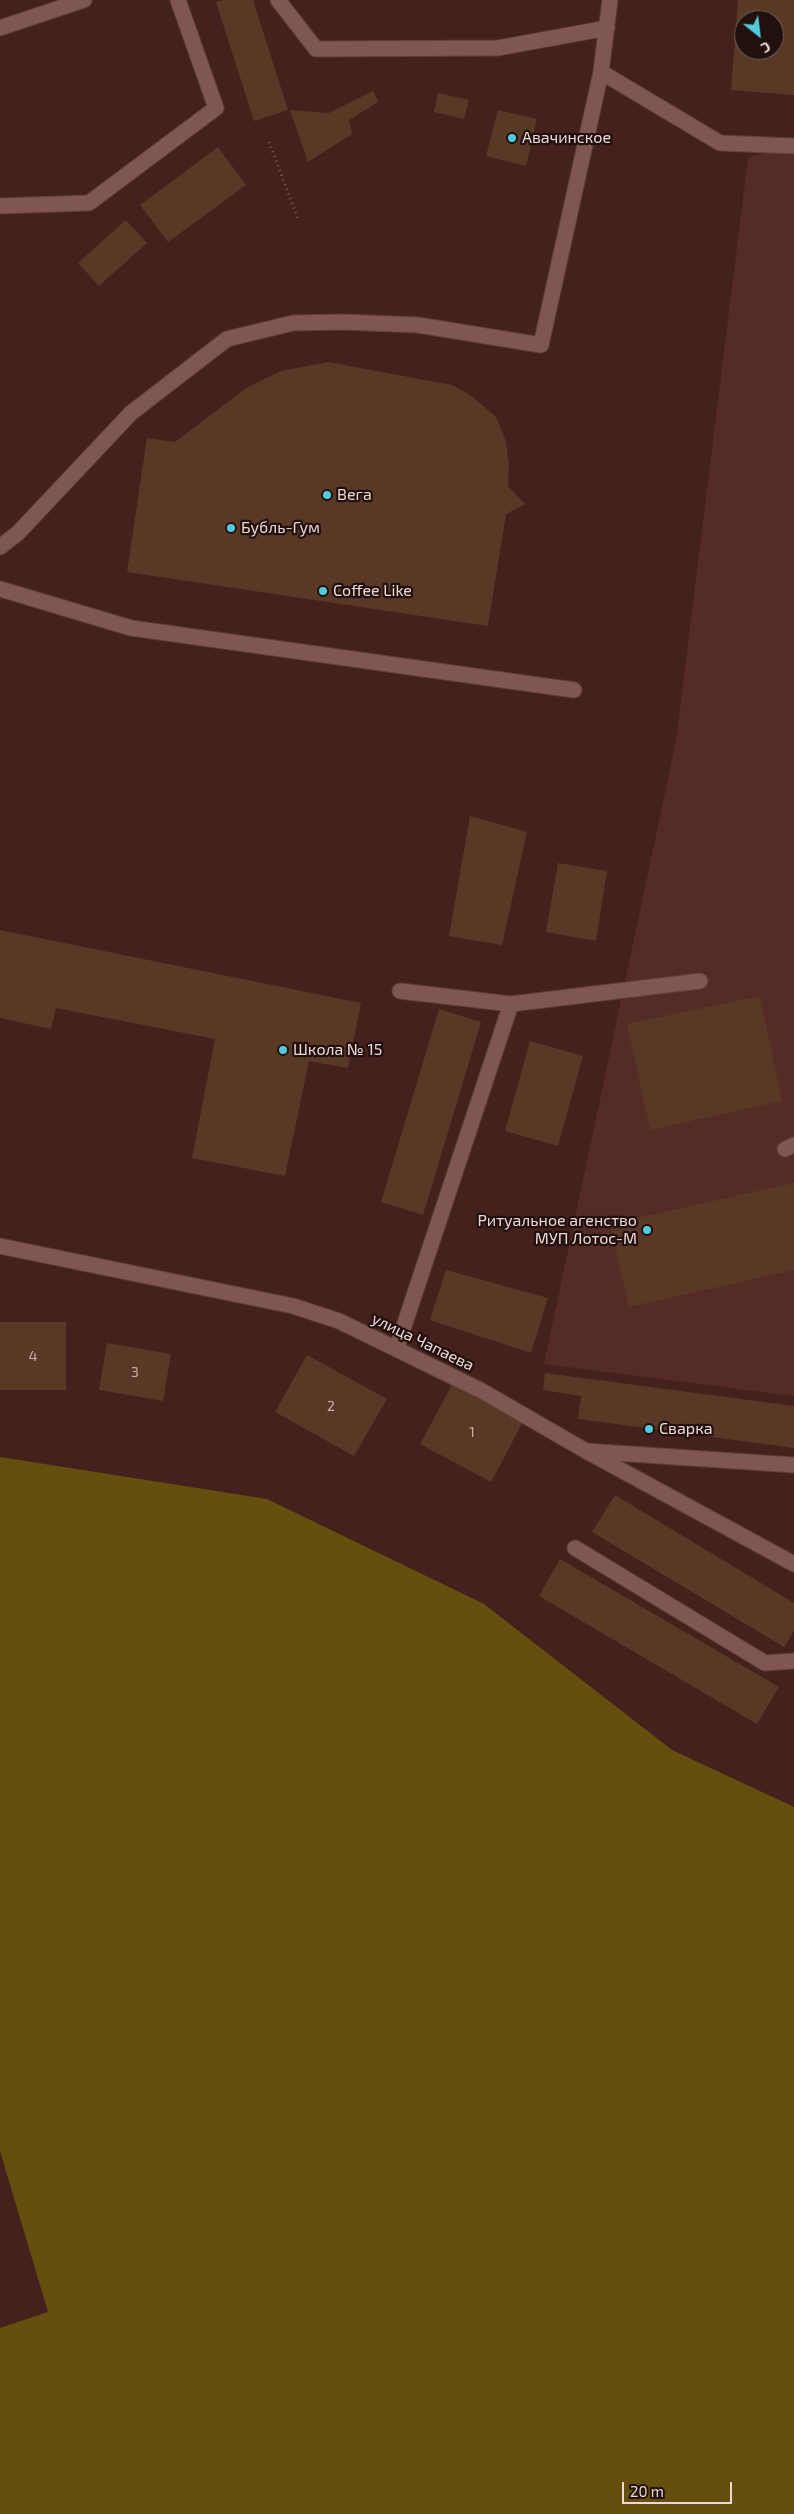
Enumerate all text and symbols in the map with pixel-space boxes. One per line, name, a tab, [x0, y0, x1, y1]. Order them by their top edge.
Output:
north arrow	[734, 10, 784, 60]
text: С	[758, 38, 774, 57]
place label: Авачинское	[522, 128, 611, 148]
marker: Авачинское	[506, 132, 518, 144]
place label: Вега	[337, 485, 372, 505]
marker: Вега	[321, 489, 333, 501]
place label: Бубль-Гум	[241, 518, 320, 538]
marker: Бубль-Гум	[225, 522, 237, 534]
place label: Coffee Like	[333, 581, 412, 601]
marker: Coffee Like	[317, 585, 329, 597]
place label: Школа № 15	[293, 1040, 382, 1060]
marker: Школа № 15	[277, 1044, 289, 1056]
place label: Ритуальное агенство МУП Лотос-М	[477, 1211, 637, 1249]
marker: Ритуальное агенство МУП Лотос-М	[641, 1224, 653, 1236]
street label: улица Чапаева	[369, 1309, 477, 1375]
house number: 4	[29, 1348, 37, 1364]
house number: 3	[131, 1364, 139, 1380]
house number: 2	[327, 1398, 335, 1414]
place label: Сварка	[659, 1419, 713, 1439]
marker: Сварка	[643, 1423, 655, 1435]
house number: 1	[469, 1424, 475, 1440]
scale bar	[624, 2472, 734, 2504]
text: 20 m	[630, 2482, 664, 2500]

